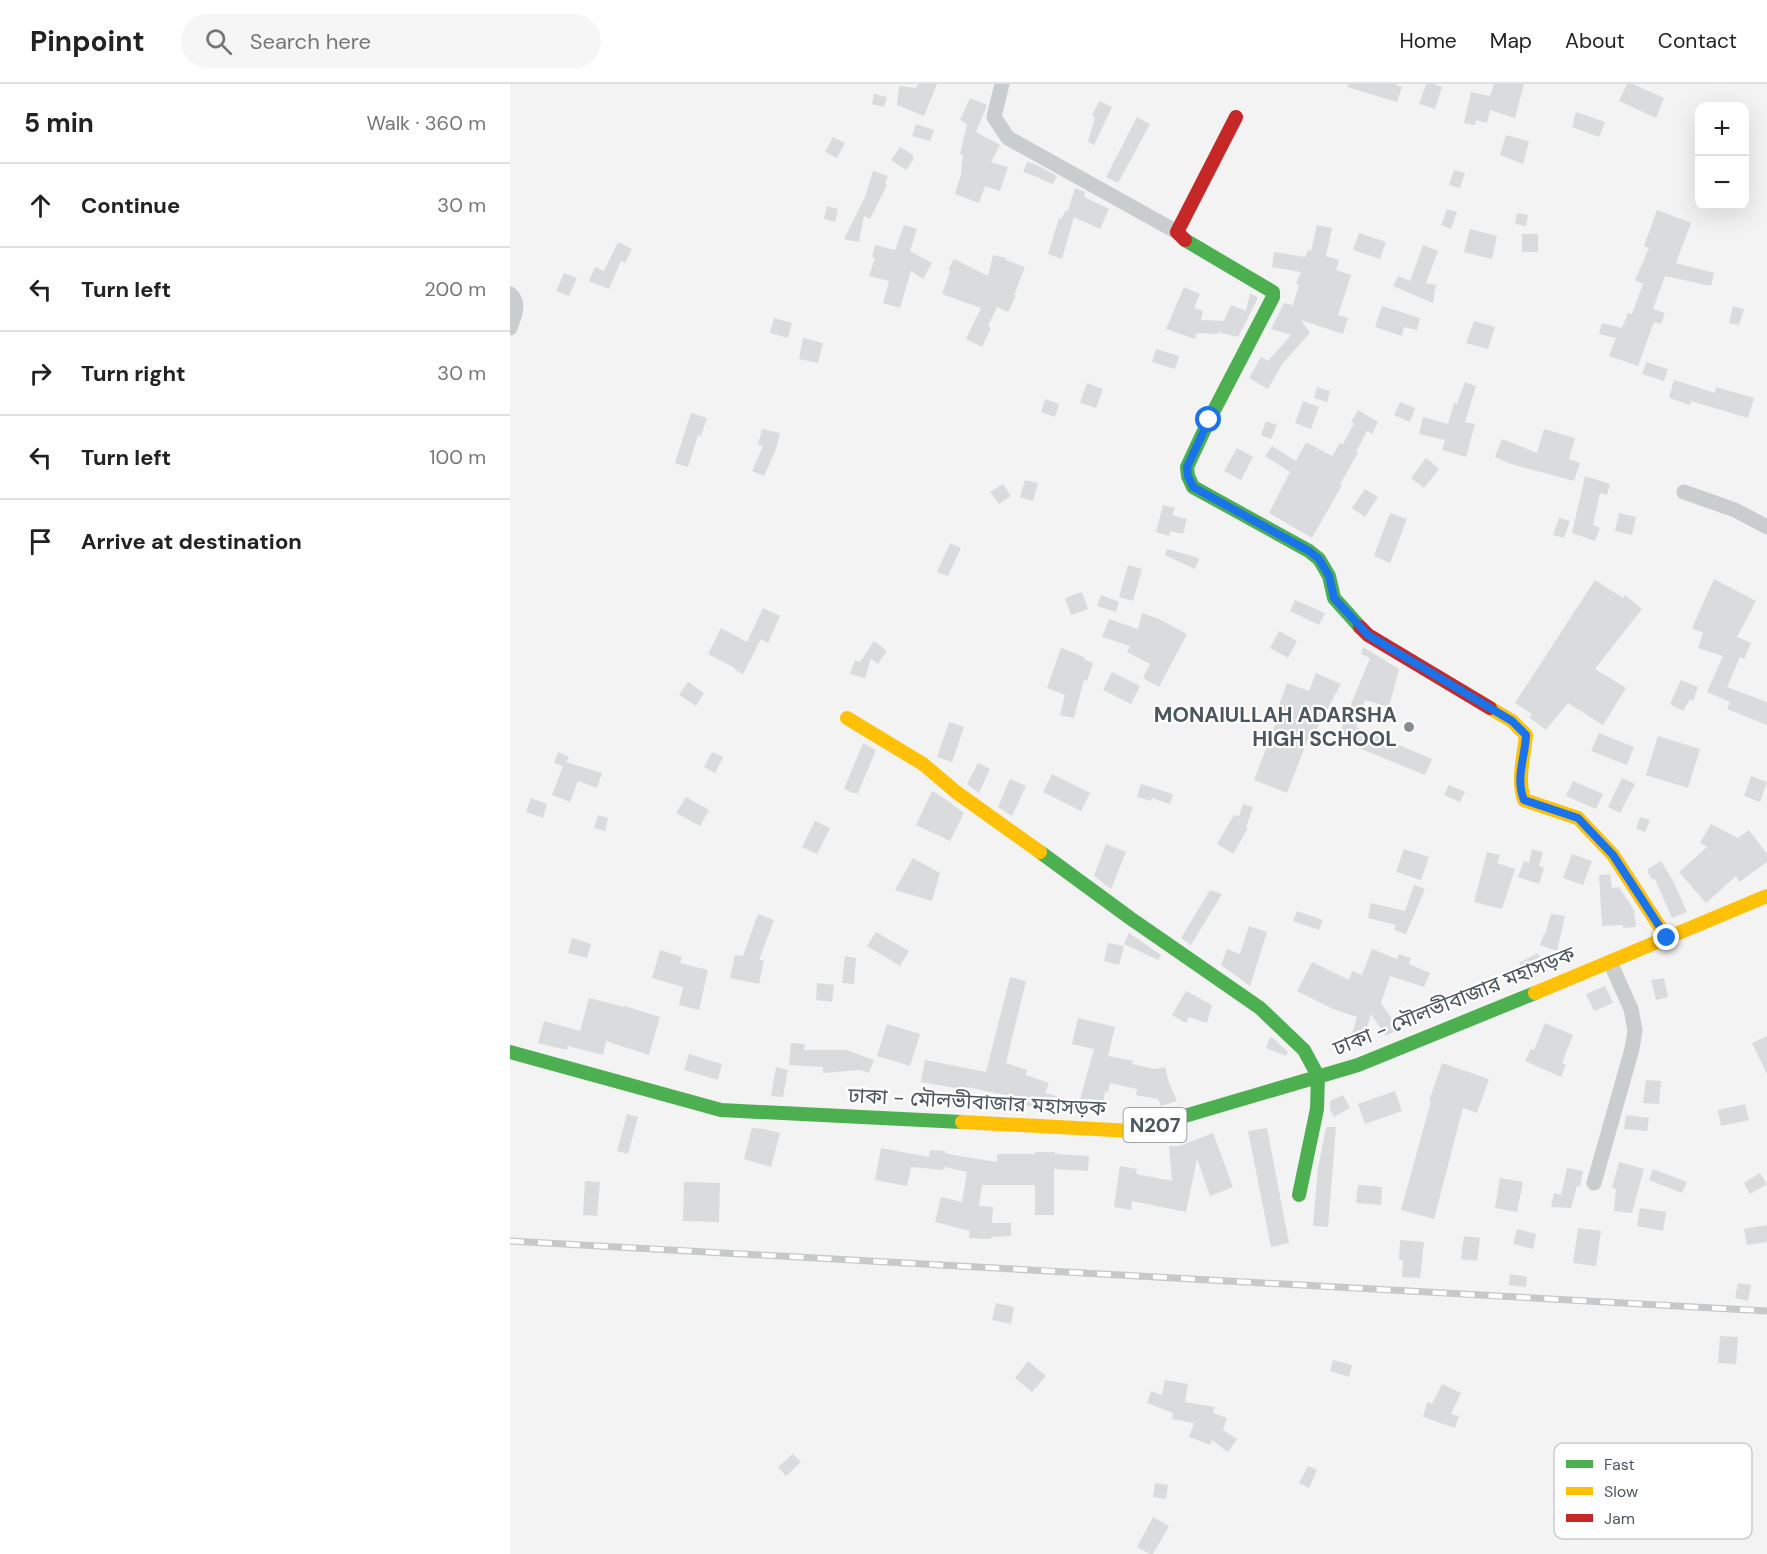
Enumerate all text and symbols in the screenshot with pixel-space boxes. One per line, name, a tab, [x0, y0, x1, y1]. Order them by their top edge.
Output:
search box	[181, 14, 601, 68]
text: Pinpoint	[30, 23, 145, 60]
icon: search	[202, 25, 235, 58]
text: Search here	[250, 27, 371, 56]
text: Home	[1399, 27, 1457, 55]
text: Map	[1490, 27, 1532, 55]
text: About	[1565, 27, 1625, 55]
text: Contact	[1658, 27, 1737, 55]
map controls	[1695, 102, 1749, 210]
button: +	[1695, 102, 1749, 156]
text: 5 min	[24, 106, 94, 140]
text: Walk · 360 m	[366, 110, 486, 136]
button: −	[1695, 156, 1749, 210]
icon: ahead	[24, 189, 57, 222]
text: Continue	[81, 191, 180, 220]
text: 30 m	[437, 192, 486, 218]
icon: left	[24, 273, 57, 306]
text: Turn left	[81, 275, 171, 304]
text: 200 m	[424, 276, 486, 302]
icon: right	[24, 357, 57, 390]
text: Turn right	[81, 359, 186, 388]
text: 30 m	[437, 360, 486, 386]
route start	[1195, 406, 1221, 432]
icon: left	[24, 441, 57, 474]
text: Turn left	[81, 443, 171, 472]
text: 100 m	[429, 444, 486, 470]
icon: arrive	[24, 525, 57, 558]
text: Arrive at destination	[81, 527, 302, 556]
place label: MONAIULLAH ADARSHA HIGH SCHOOL	[1154, 701, 1397, 753]
marker: MONAIULLAH ADARSHA HIGH SCHOOL	[1402, 720, 1416, 734]
route end	[1653, 924, 1679, 950]
street label: ঢাকা - মৌলভীবাজার মহাসড়ক	[1328, 939, 1580, 1063]
street label: ঢাকা - মৌলভীবাজার মহাসড়ক	[846, 1081, 1108, 1123]
road number: N207	[1124, 1108, 1186, 1142]
legend	[1554, 1443, 1752, 1539]
text: Fast	[1604, 1454, 1635, 1475]
text: Slow	[1604, 1481, 1638, 1502]
text: Jam	[1604, 1508, 1635, 1529]

